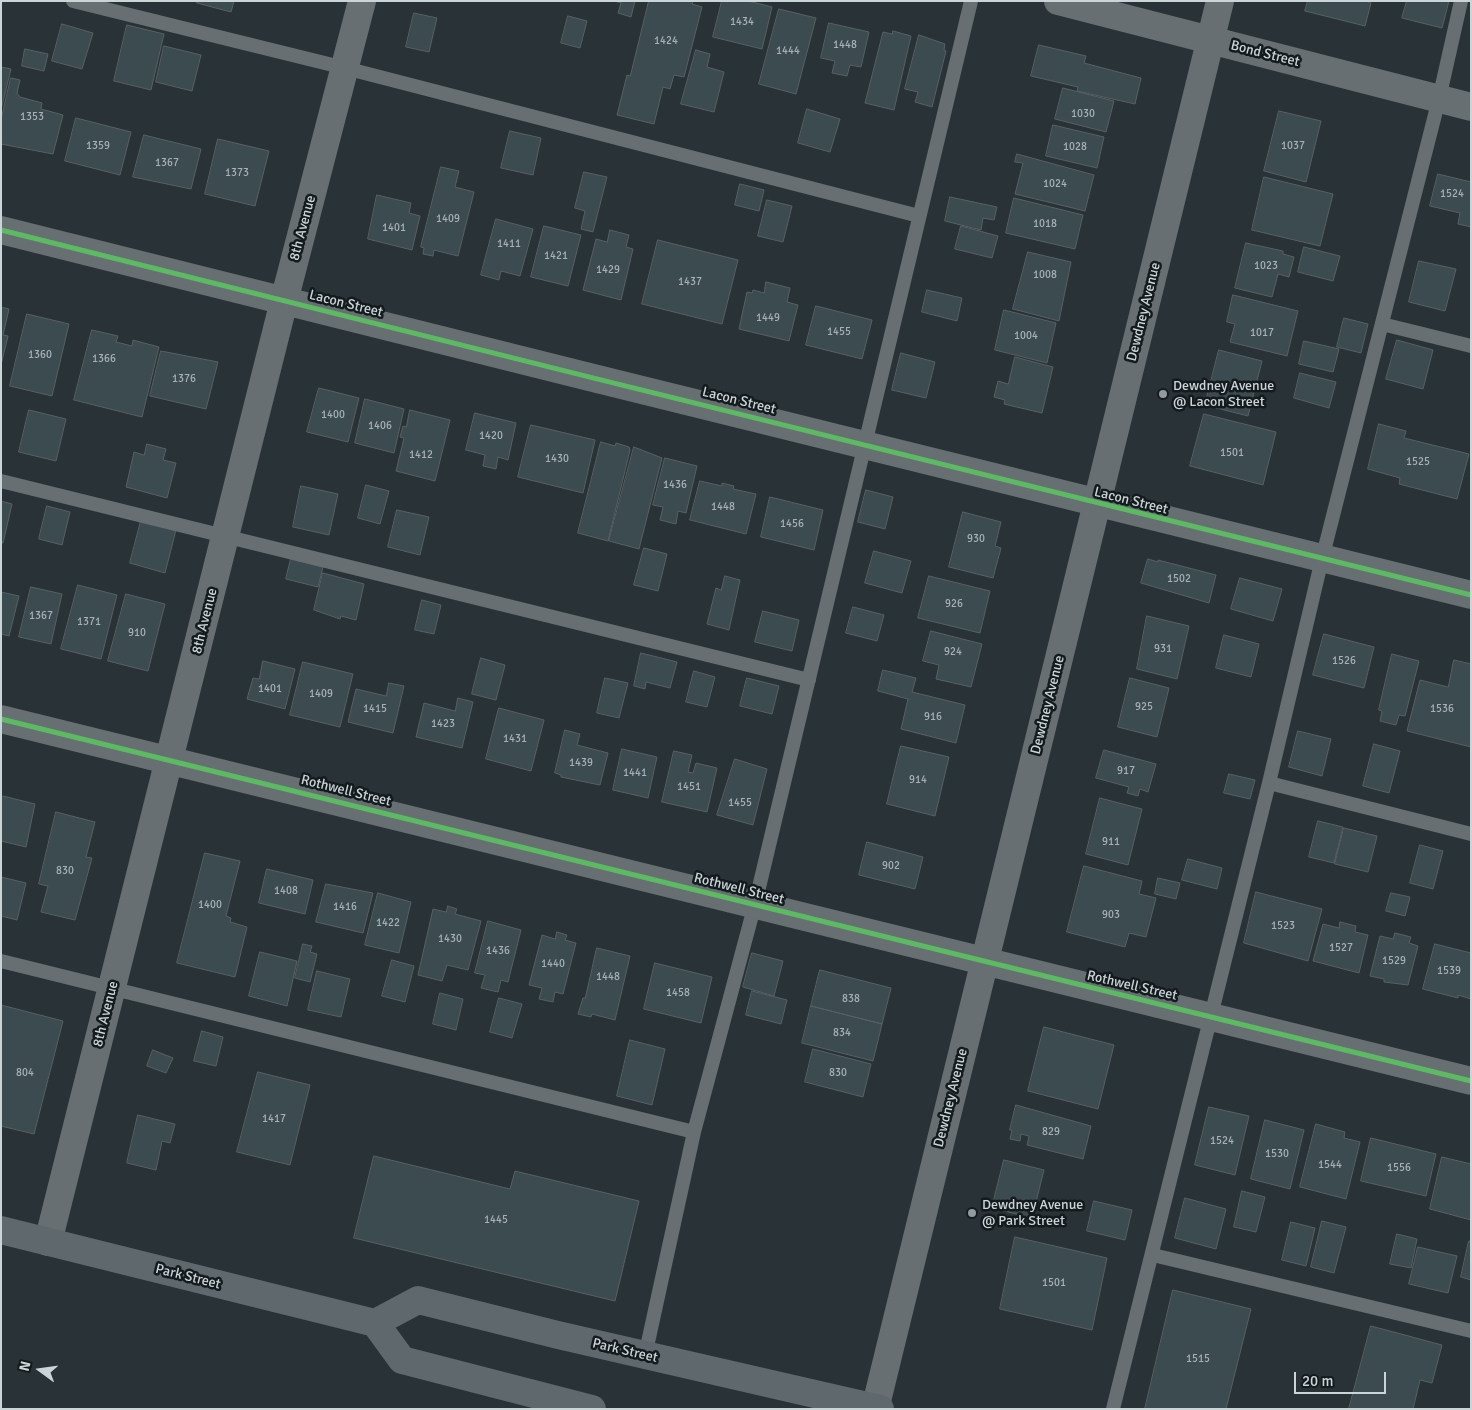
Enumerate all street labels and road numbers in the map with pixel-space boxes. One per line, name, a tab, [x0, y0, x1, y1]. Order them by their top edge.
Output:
street label: Bond Street	[1229, 37, 1301, 71]
street label: 8th Avenue	[286, 193, 320, 263]
street label: Dewdney Avenue	[1124, 261, 1164, 363]
street label: Lacon Street	[307, 287, 385, 321]
street label: Lacon Street	[700, 384, 778, 418]
street label: Lacon Street	[1092, 484, 1170, 518]
street label: 8th Avenue	[189, 586, 221, 656]
street label: Dewdney Avenue	[1028, 654, 1068, 756]
street label: Rothwell Street	[299, 772, 393, 810]
street label: Rothwell Street	[692, 870, 786, 908]
street label: Rothwell Street	[1085, 967, 1179, 1005]
street label: 8th Avenue	[90, 979, 122, 1049]
street label: Dewdney Avenue	[931, 1047, 971, 1149]
street label: Park Street	[154, 1261, 222, 1293]
street label: Park Street	[591, 1335, 659, 1367]

